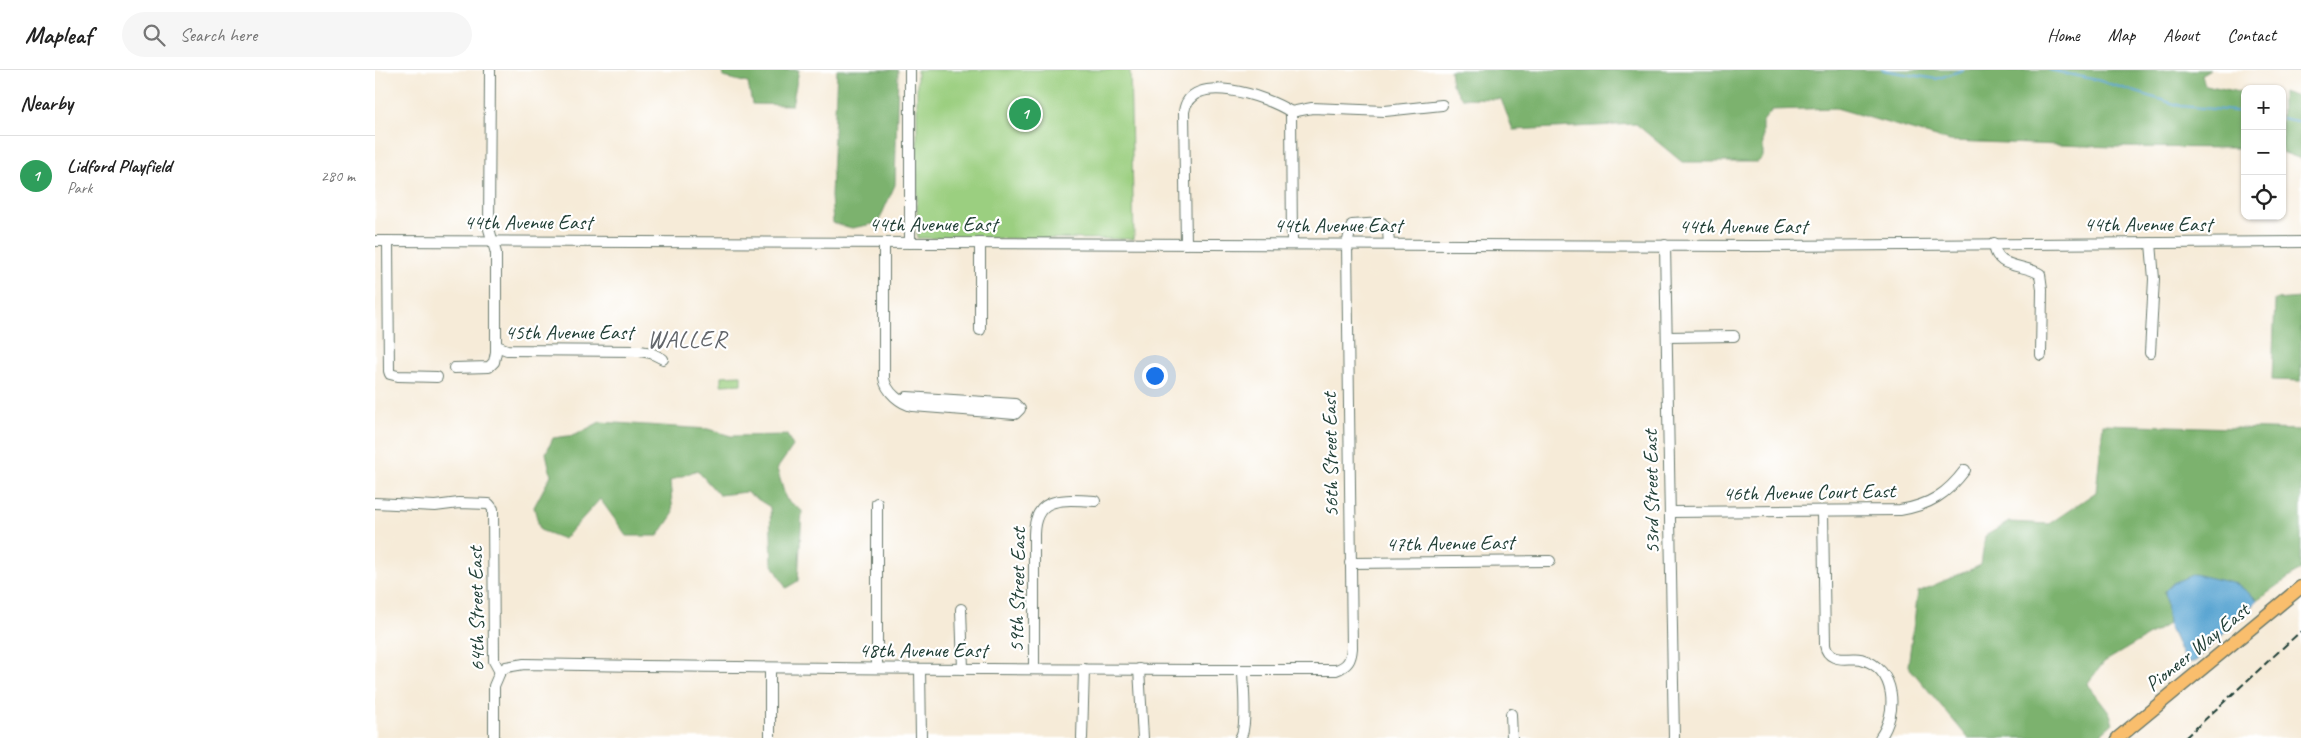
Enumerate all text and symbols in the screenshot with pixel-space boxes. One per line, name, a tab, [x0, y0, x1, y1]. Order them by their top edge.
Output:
search box	[122, 12, 472, 57]
text: Mapleaf	[25, 20, 92, 50]
icon: search	[140, 21, 168, 49]
text: Search here	[180, 23, 257, 47]
text: Home	[2047, 24, 2080, 46]
text: Map	[2108, 24, 2135, 46]
text: About	[2163, 24, 2199, 46]
text: Contact	[2227, 24, 2276, 46]
map controls	[2241, 85, 2286, 220]
button: +	[2241, 85, 2286, 130]
text: Nearby	[20, 90, 73, 116]
pin: 1	[1009, 95, 1041, 133]
button: −	[2241, 130, 2286, 175]
text: Lidford Playfield	[67, 154, 171, 178]
text: 1	[32, 166, 40, 186]
text: 280 m	[321, 166, 355, 186]
button: locate	[2241, 175, 2286, 220]
text: Park	[67, 178, 92, 198]
street label: 44th Avenue East	[464, 209, 595, 235]
street label: 44th Avenue East	[869, 211, 1000, 237]
street label: 44th Avenue East	[2084, 211, 2215, 237]
street label: 44th Avenue East	[1274, 212, 1405, 238]
street label: 44th Avenue East	[1679, 213, 1810, 239]
street label: 45th Avenue East	[505, 319, 636, 345]
district label: WALLER	[647, 324, 729, 354]
your location	[1142, 363, 1168, 389]
street label: 56th Street East	[1316, 390, 1344, 518]
street label: 53rd Street East	[1637, 428, 1665, 554]
street label: 46th Avenue Court East	[1723, 477, 1897, 507]
street label: 59th Street East	[1003, 525, 1031, 653]
street label: 47th Avenue East	[1386, 529, 1517, 557]
street label: 64th Street East	[462, 544, 490, 672]
street label: Pioneer Way East	[2140, 596, 2256, 697]
street label: 48th Avenue East	[859, 637, 990, 663]

